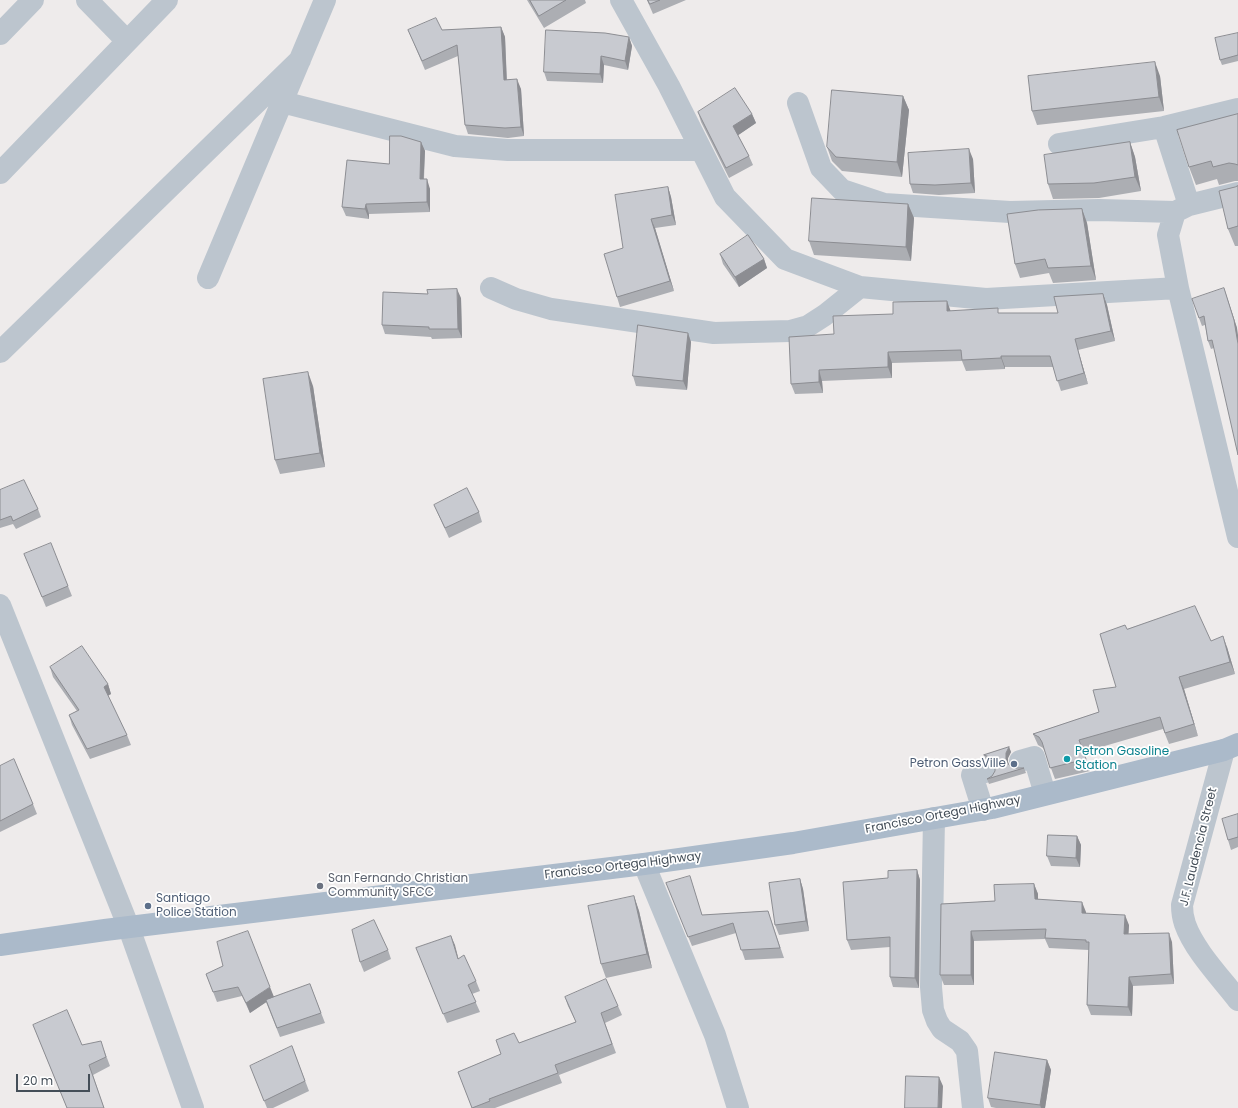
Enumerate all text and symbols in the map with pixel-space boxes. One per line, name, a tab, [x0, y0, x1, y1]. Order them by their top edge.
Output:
place label: Petron Gasoline Station	[1075, 745, 1169, 773]
marker: Petron Gasoline Station	[1062, 754, 1072, 764]
place label: Petron GassVille	[910, 757, 1006, 771]
marker: Petron GassVille	[1009, 759, 1019, 769]
street label: J.F. Laudencia Street	[1177, 786, 1221, 908]
street label: Francisco Ortega Highway	[864, 793, 1022, 837]
street label: Francisco Ortega Highway	[544, 849, 702, 883]
place label: San Fernando Christian Community SFCC	[328, 872, 468, 900]
marker: San Fernando Christian Community SFCC	[315, 881, 325, 891]
place label: Santiago Police Station	[156, 892, 237, 920]
marker: Santiago Police Station	[143, 901, 153, 911]
scale bar	[18, 1066, 92, 1092]
text: 20 m	[23, 1072, 53, 1089]

